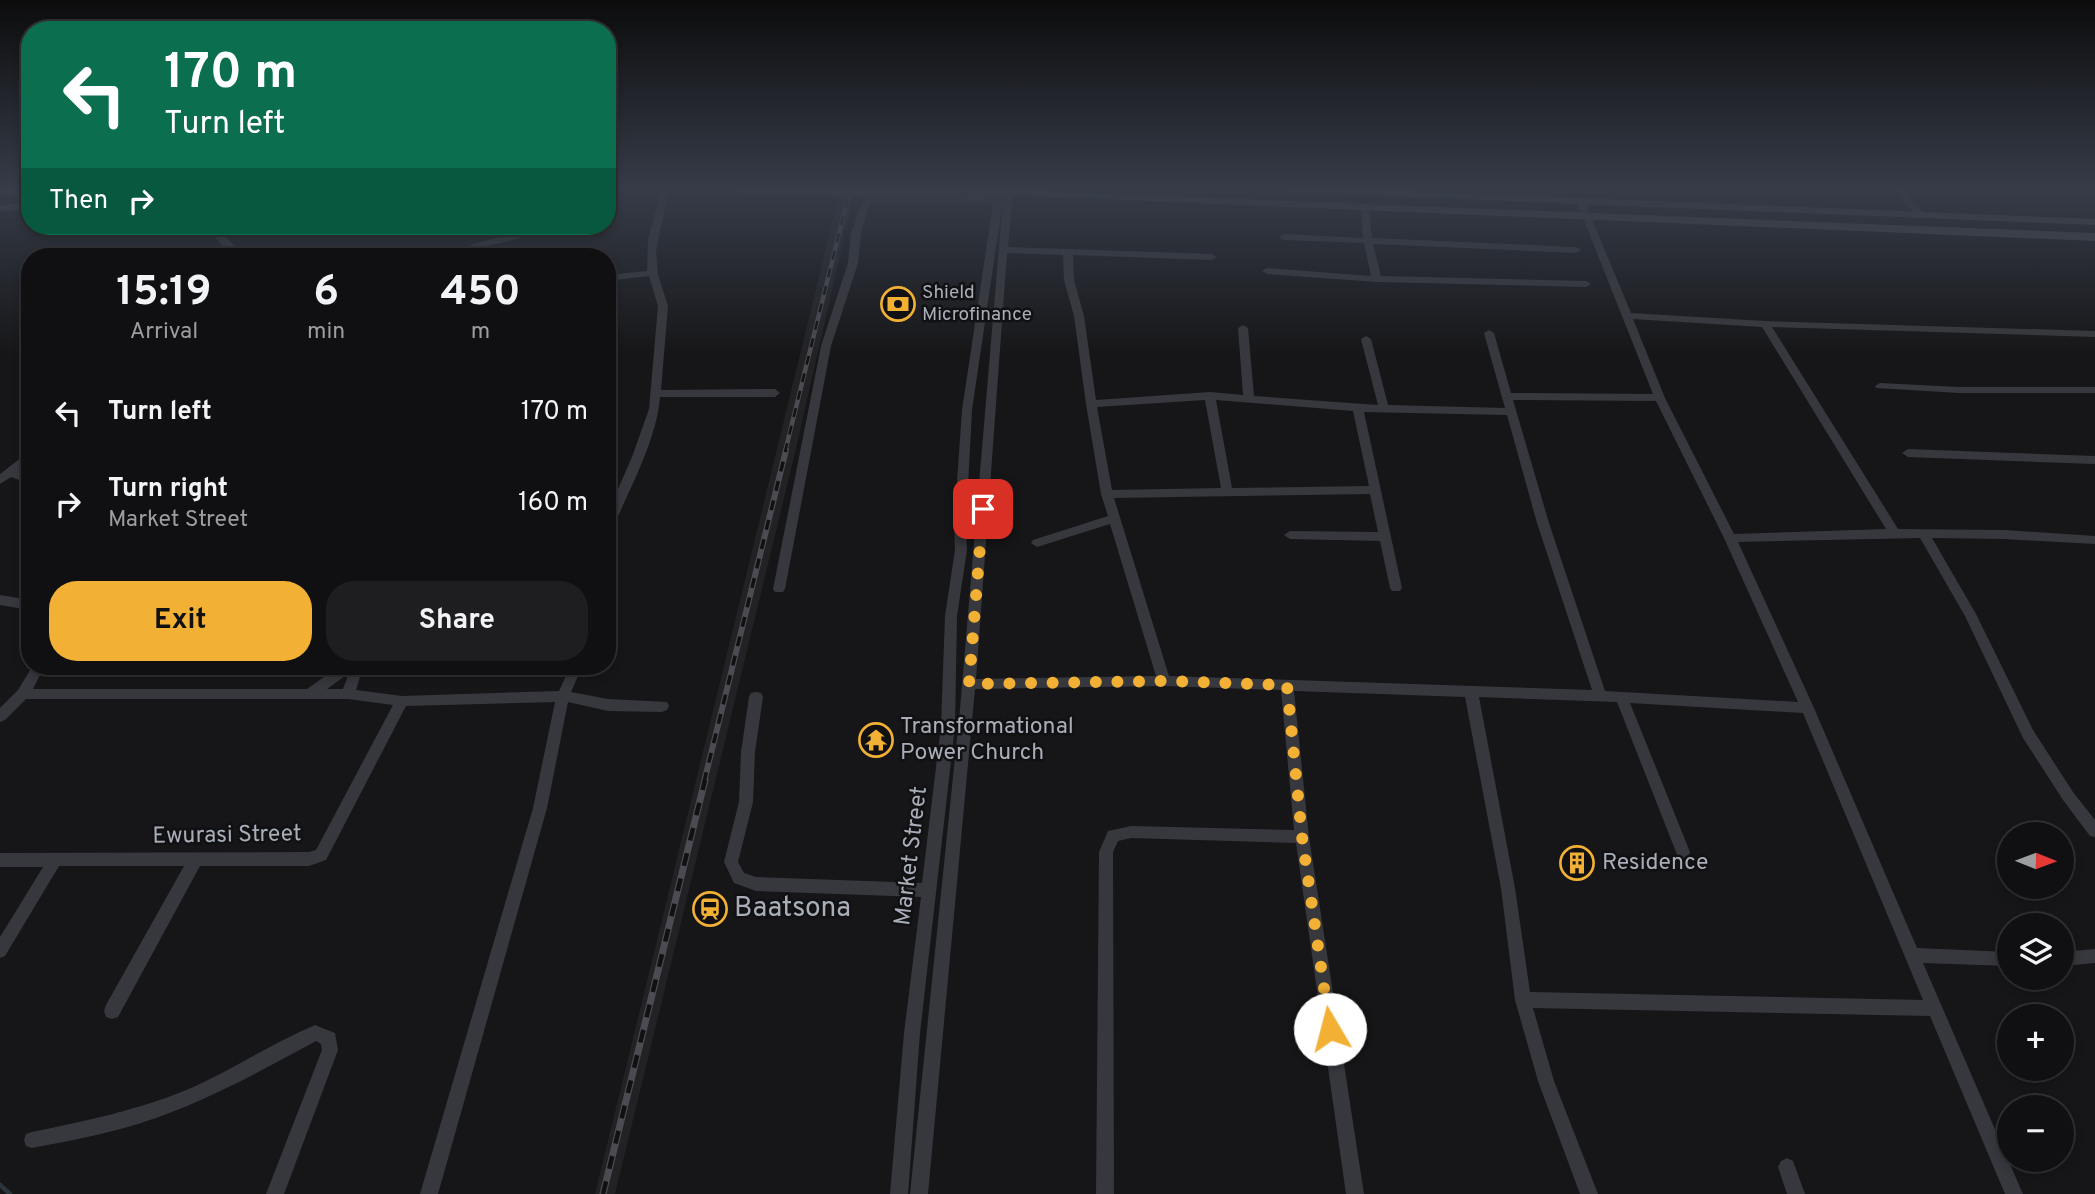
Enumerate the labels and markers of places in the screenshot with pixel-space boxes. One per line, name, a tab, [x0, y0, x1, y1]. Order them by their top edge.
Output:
place label: Shield Microfinance	[922, 281, 1032, 327]
bank icon: Shield Microfinance	[879, 285, 917, 323]
pin	[953, 479, 1013, 539]
place label: Transformational Power Church	[900, 713, 1074, 768]
temple icon: Transformational Power Church	[857, 721, 895, 759]
building icon: Residence	[1558, 844, 1596, 882]
place label: Residence	[1602, 849, 1708, 878]
station icon: Baatsona	[691, 890, 729, 928]
place label: Baatsona	[734, 891, 851, 927]

